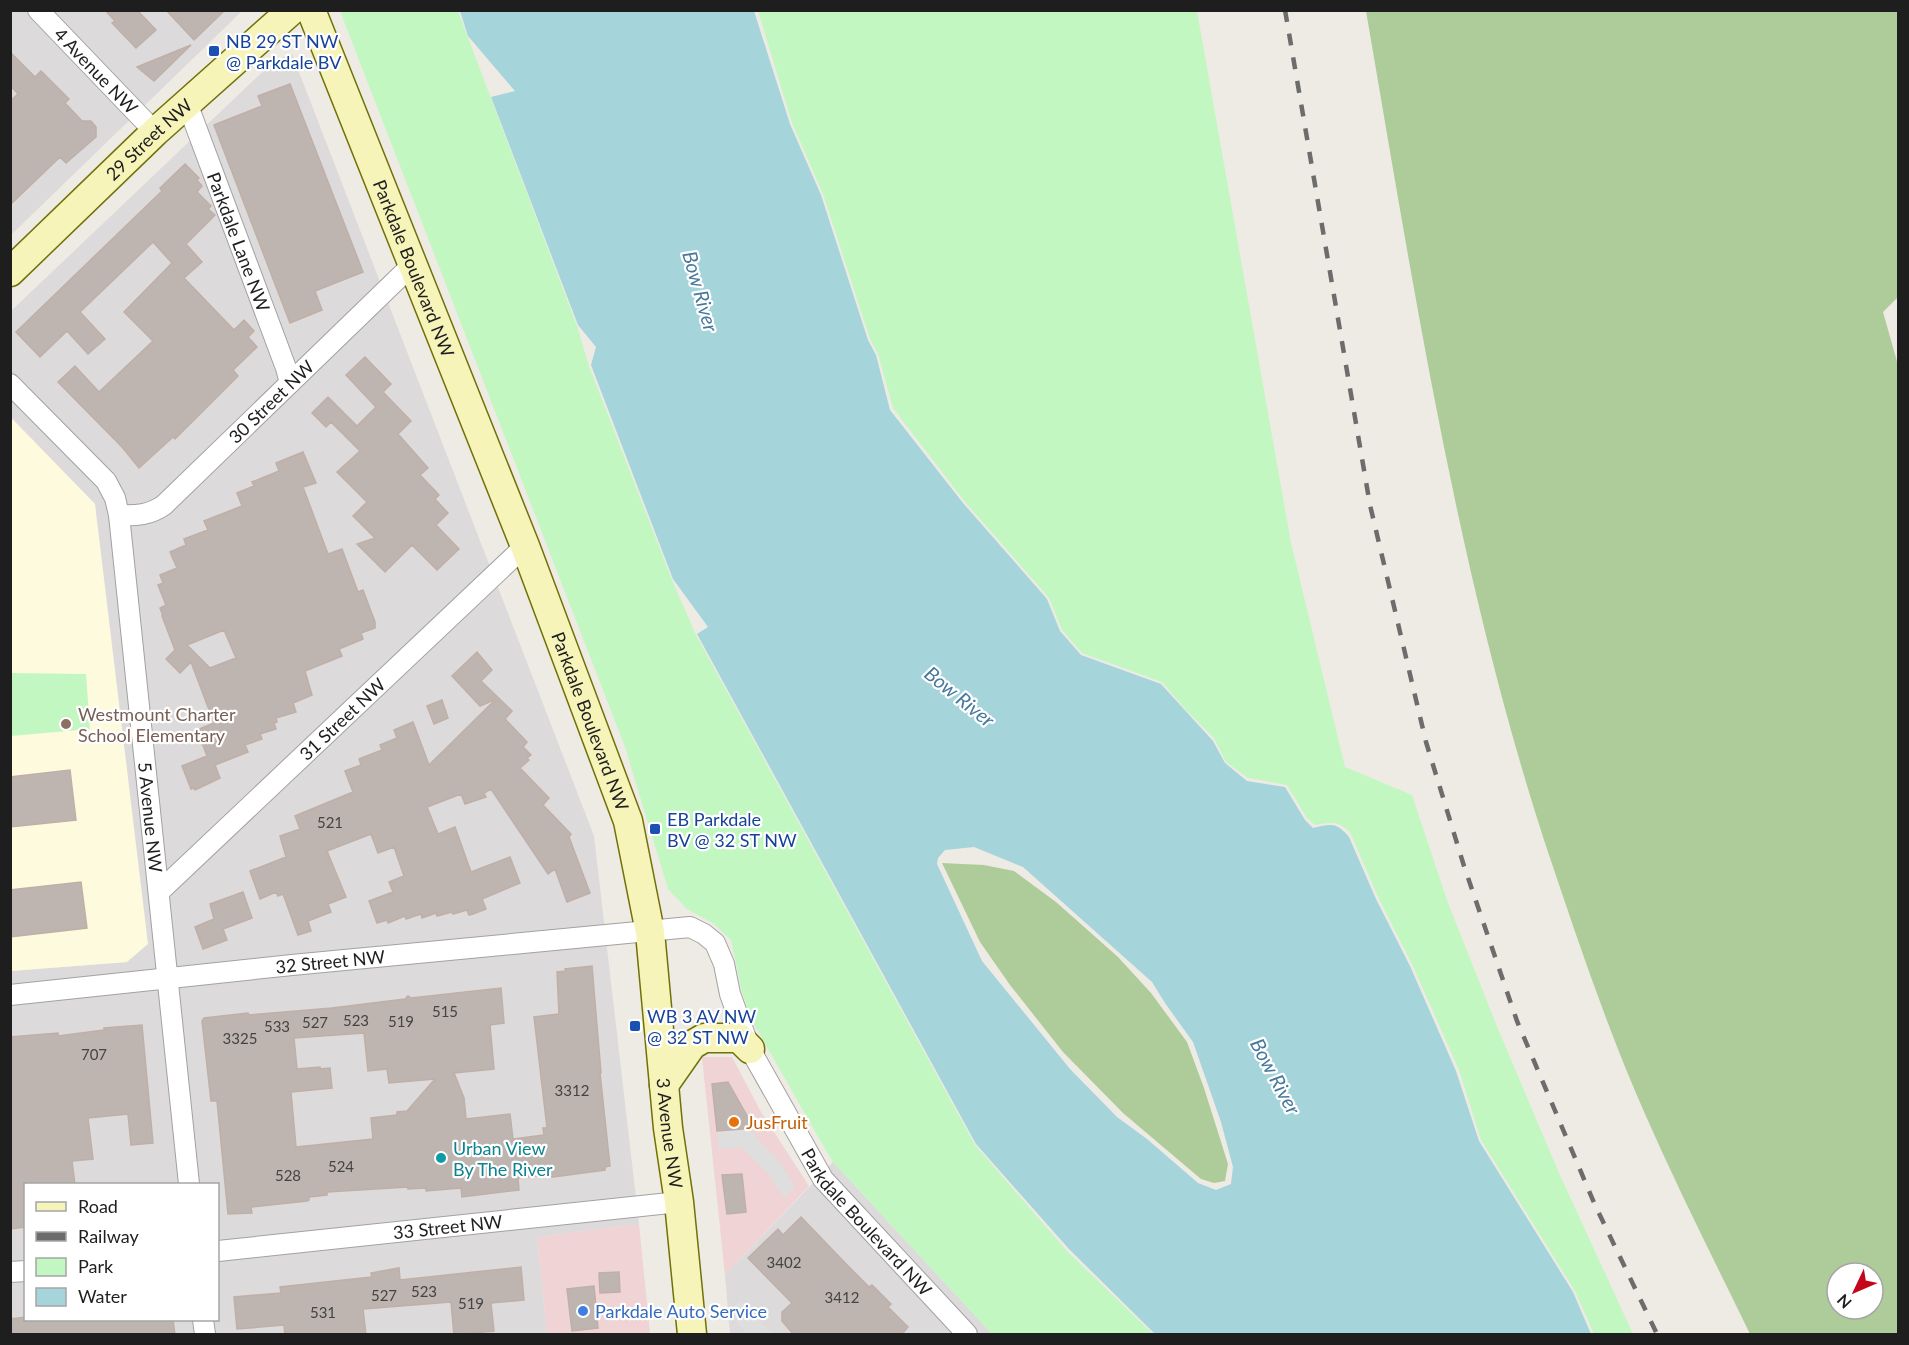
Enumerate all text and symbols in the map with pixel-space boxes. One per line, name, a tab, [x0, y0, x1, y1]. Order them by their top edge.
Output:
street label: 4 Avenue NW	[50, 23, 143, 119]
place label: NB 29 ST NW @ Parkdale BV	[226, 30, 342, 73]
marker: NB 29 ST NW @ Parkdale BV	[207, 44, 221, 58]
street label: 29 Street NW	[101, 93, 197, 185]
street label: Parkdale Lane NW	[203, 169, 275, 315]
street label: Parkdale Boulevard NW	[369, 176, 459, 360]
water label: Bow River	[678, 248, 724, 335]
street label: 30 Street NW	[224, 355, 318, 448]
street label: Parkdale Boulevard NW	[547, 629, 634, 814]
water label: Bow River	[920, 661, 1001, 732]
street label: 31 Street NW	[295, 673, 390, 765]
place label: Westmount Charter School Elementary	[78, 703, 236, 746]
marker: Westmount Charter School Elementary	[59, 717, 73, 731]
street label: 5 Avenue NW	[134, 761, 167, 874]
place label: EB Parkdale BV @ 32 ST NW	[667, 808, 797, 851]
house number: 521	[317, 813, 343, 831]
marker: EB Parkdale BV @ 32 ST NW	[648, 822, 662, 836]
street label: 32 Street NW	[274, 945, 386, 978]
house number: 515	[432, 1002, 458, 1020]
place label: WB 3 AV NW @ 32 ST NW	[647, 1005, 756, 1048]
house number: 523	[343, 1011, 369, 1029]
house number: 519	[388, 1012, 414, 1030]
house number: 527	[302, 1013, 328, 1031]
house number: 533	[264, 1017, 290, 1035]
marker: WB 3 AV NW @ 32 ST NW	[628, 1019, 642, 1033]
house number: 3325	[223, 1029, 257, 1047]
water label: Bow River	[1246, 1034, 1307, 1119]
house number: 707	[81, 1045, 107, 1063]
street label: 3 Avenue NW	[652, 1077, 688, 1190]
house number: 3312	[555, 1081, 589, 1099]
place label: JusFruit	[746, 1111, 808, 1133]
marker: JusFruit	[727, 1115, 741, 1129]
place label: Urban View By The River	[453, 1137, 553, 1180]
street label: Parkdale Boulevard NW	[797, 1144, 937, 1300]
marker: Urban View By The River	[434, 1151, 448, 1165]
house number: 524	[328, 1157, 354, 1175]
house number: 528	[275, 1166, 301, 1184]
legend	[24, 1183, 219, 1321]
text: Road	[78, 1195, 118, 1217]
street label: 33 Street NW	[392, 1210, 504, 1243]
text: Railway	[78, 1225, 139, 1247]
house number: 3402	[767, 1253, 801, 1271]
text: Park	[78, 1255, 114, 1277]
north arrow	[1825, 1261, 1885, 1321]
house number: 523	[411, 1282, 437, 1300]
text: Water	[78, 1285, 127, 1307]
house number: 527	[371, 1286, 397, 1304]
house number: 3412	[825, 1288, 859, 1306]
text: N	[1833, 1291, 1855, 1313]
house number: 519	[458, 1294, 484, 1312]
place label: Parkdale Auto Service	[595, 1300, 767, 1322]
house number: 531	[310, 1303, 336, 1321]
marker: Parkdale Auto Service	[576, 1304, 590, 1318]

